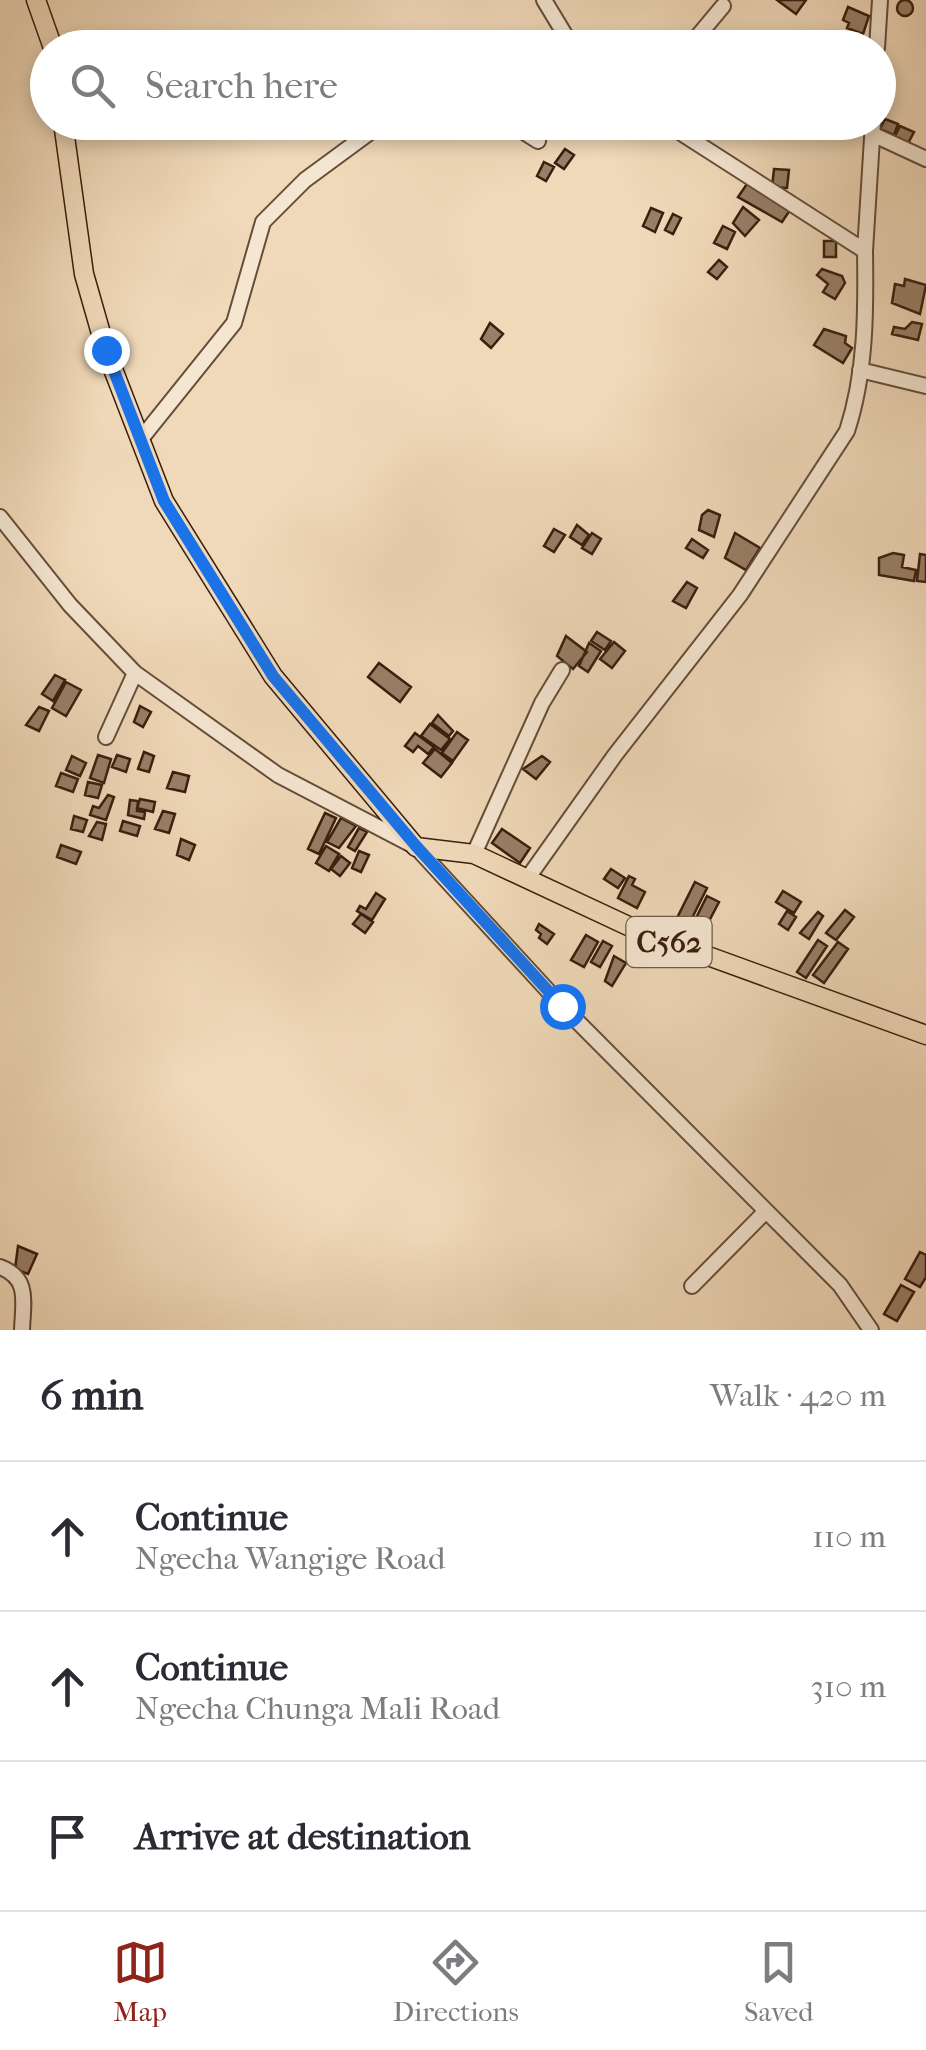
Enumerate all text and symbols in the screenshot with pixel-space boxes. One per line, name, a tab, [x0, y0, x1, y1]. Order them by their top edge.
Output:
search box	[30, 30, 896, 140]
icon: search	[65, 58, 120, 113]
text: Search here	[145, 63, 338, 108]
route end	[84, 328, 130, 374]
road number: C562	[626, 917, 712, 967]
route start	[540, 984, 586, 1030]
text: 6 min	[40, 1371, 143, 1420]
text: Walk · 420 m	[710, 1377, 886, 1414]
text: Continue	[135, 1495, 288, 1540]
icon: ahead	[40, 1509, 95, 1564]
text: 110 m	[812, 1518, 886, 1555]
text: Ngecha Wangige Road	[135, 1540, 445, 1577]
text: Continue	[135, 1645, 288, 1690]
icon: ahead	[40, 1659, 95, 1714]
text: 310 m	[811, 1668, 886, 1705]
text: Ngecha Chunga Mali Road	[135, 1690, 500, 1727]
icon: arrive	[40, 1809, 95, 1864]
text: Arrive at destination	[135, 1814, 471, 1859]
tab: Map	[113, 1935, 168, 2028]
tab: Directions	[393, 1935, 519, 2028]
tab: Saved	[744, 1935, 813, 2028]

